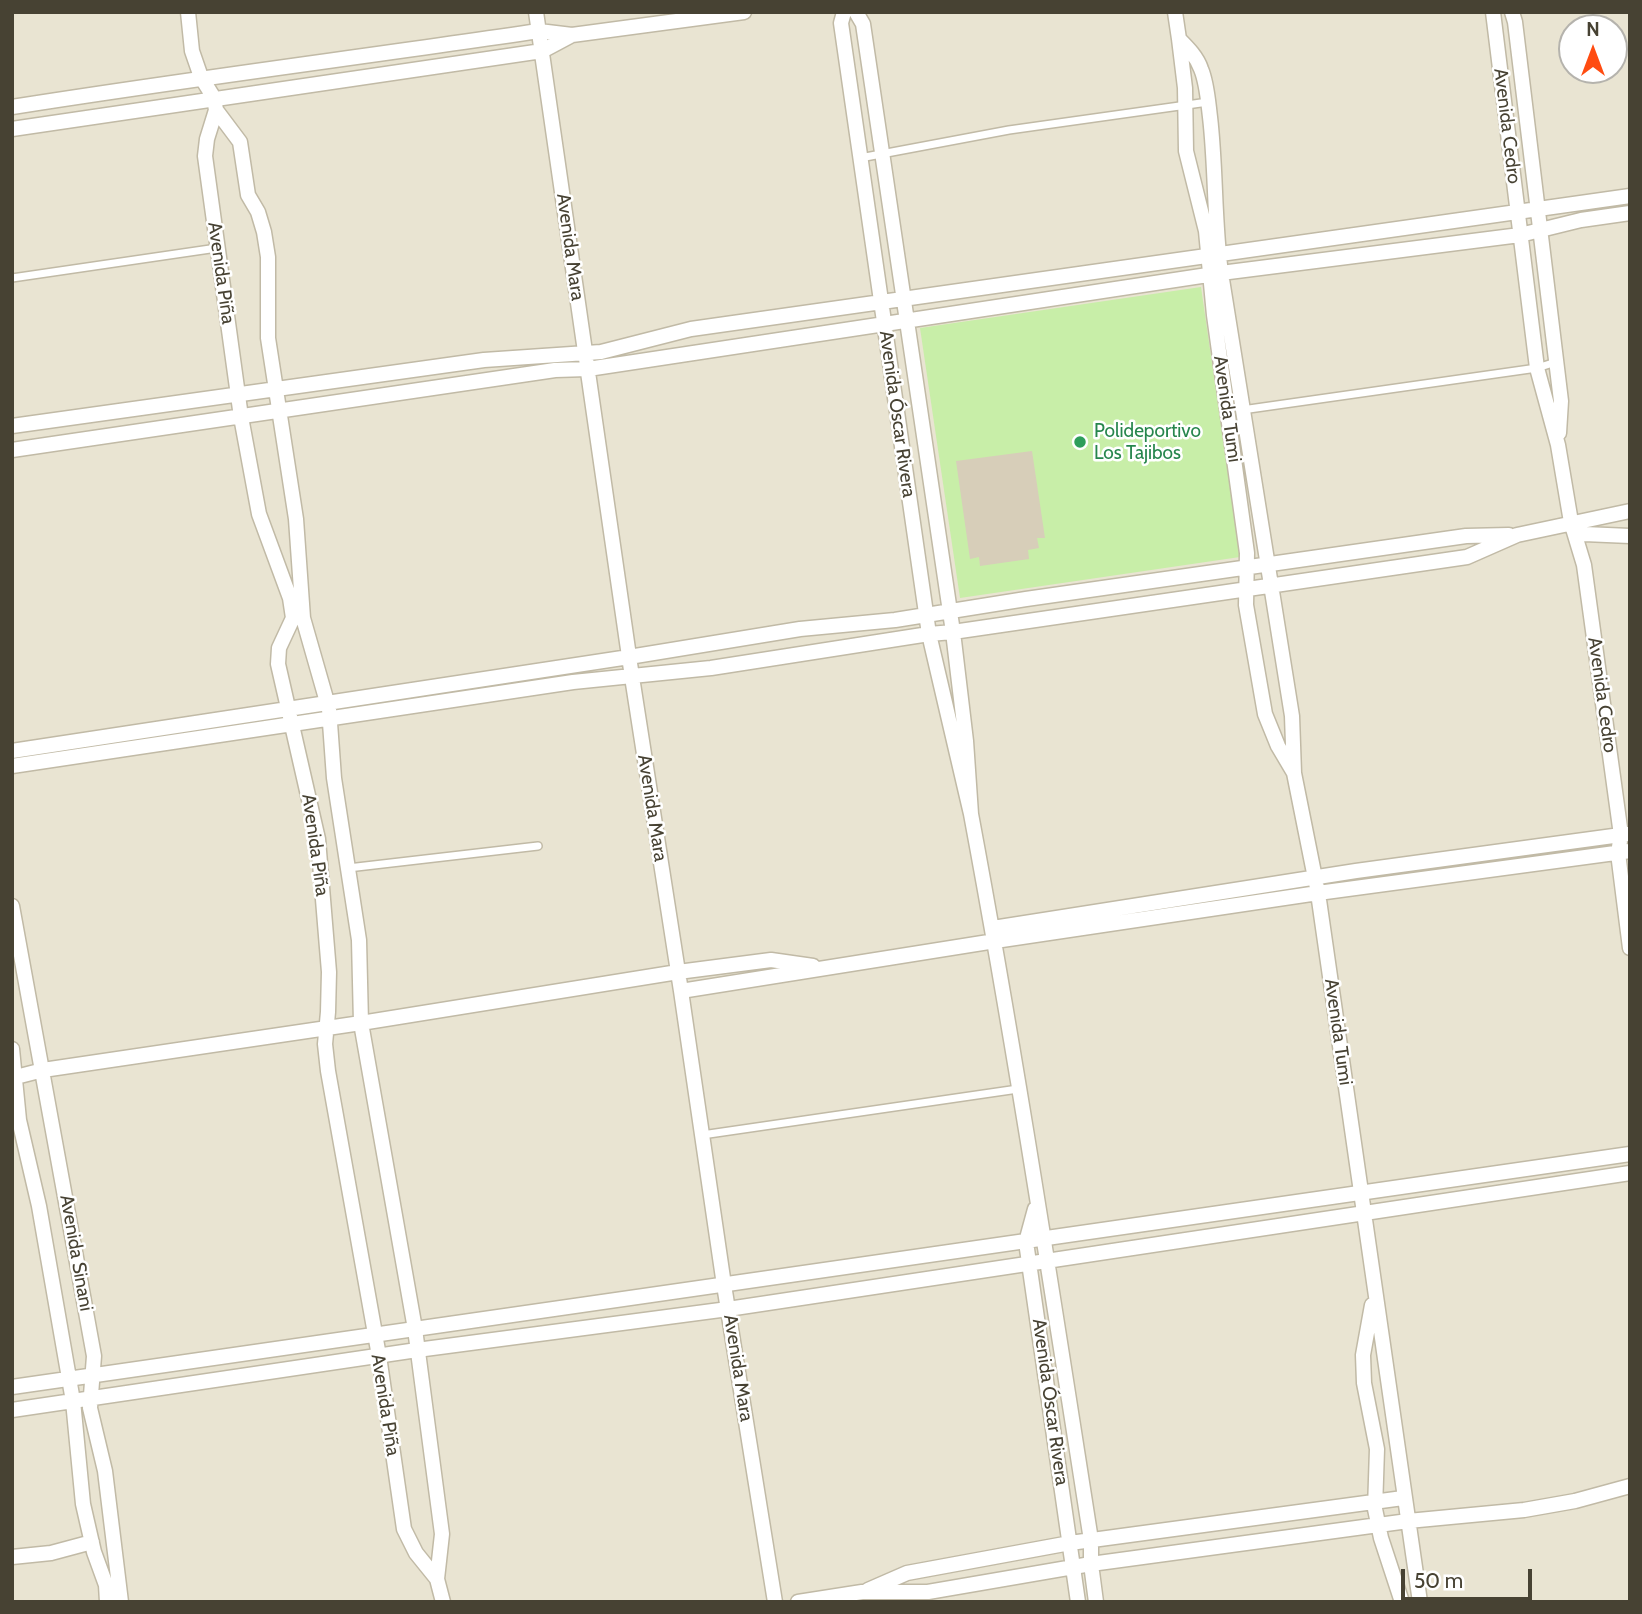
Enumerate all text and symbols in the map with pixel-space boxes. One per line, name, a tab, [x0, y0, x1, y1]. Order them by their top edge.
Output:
north arrow	[1558, 14, 1628, 84]
text: N	[1586, 18, 1600, 41]
street label: Avenida Cedro	[1489, 67, 1525, 185]
street label: Avenida Mara	[551, 192, 589, 302]
street label: Avenida Piña	[203, 220, 239, 326]
street label: Avenida Óscar Rivera	[874, 329, 920, 499]
street label: Avenida Tumi	[1208, 354, 1246, 464]
place label: Polideportivo Los Tajibos	[1094, 420, 1201, 464]
marker: Polideportivo Los Tajibos	[1072, 434, 1088, 450]
street label: Avenida Cedro	[1583, 636, 1621, 754]
street label: Avenida Mara	[632, 753, 672, 863]
street label: Avenida Piña	[297, 792, 333, 898]
street label: Avenida Tumi	[1319, 977, 1357, 1087]
street label: Avenida Sinani	[55, 1193, 97, 1313]
street label: Avenida Mara	[718, 1313, 758, 1423]
street label: Avenida Óscar Rivera	[1027, 1317, 1073, 1487]
street label: Avenida Piña	[366, 1352, 404, 1458]
scale bar	[1404, 1554, 1535, 1598]
text: 50 m	[1414, 1568, 1463, 1593]

